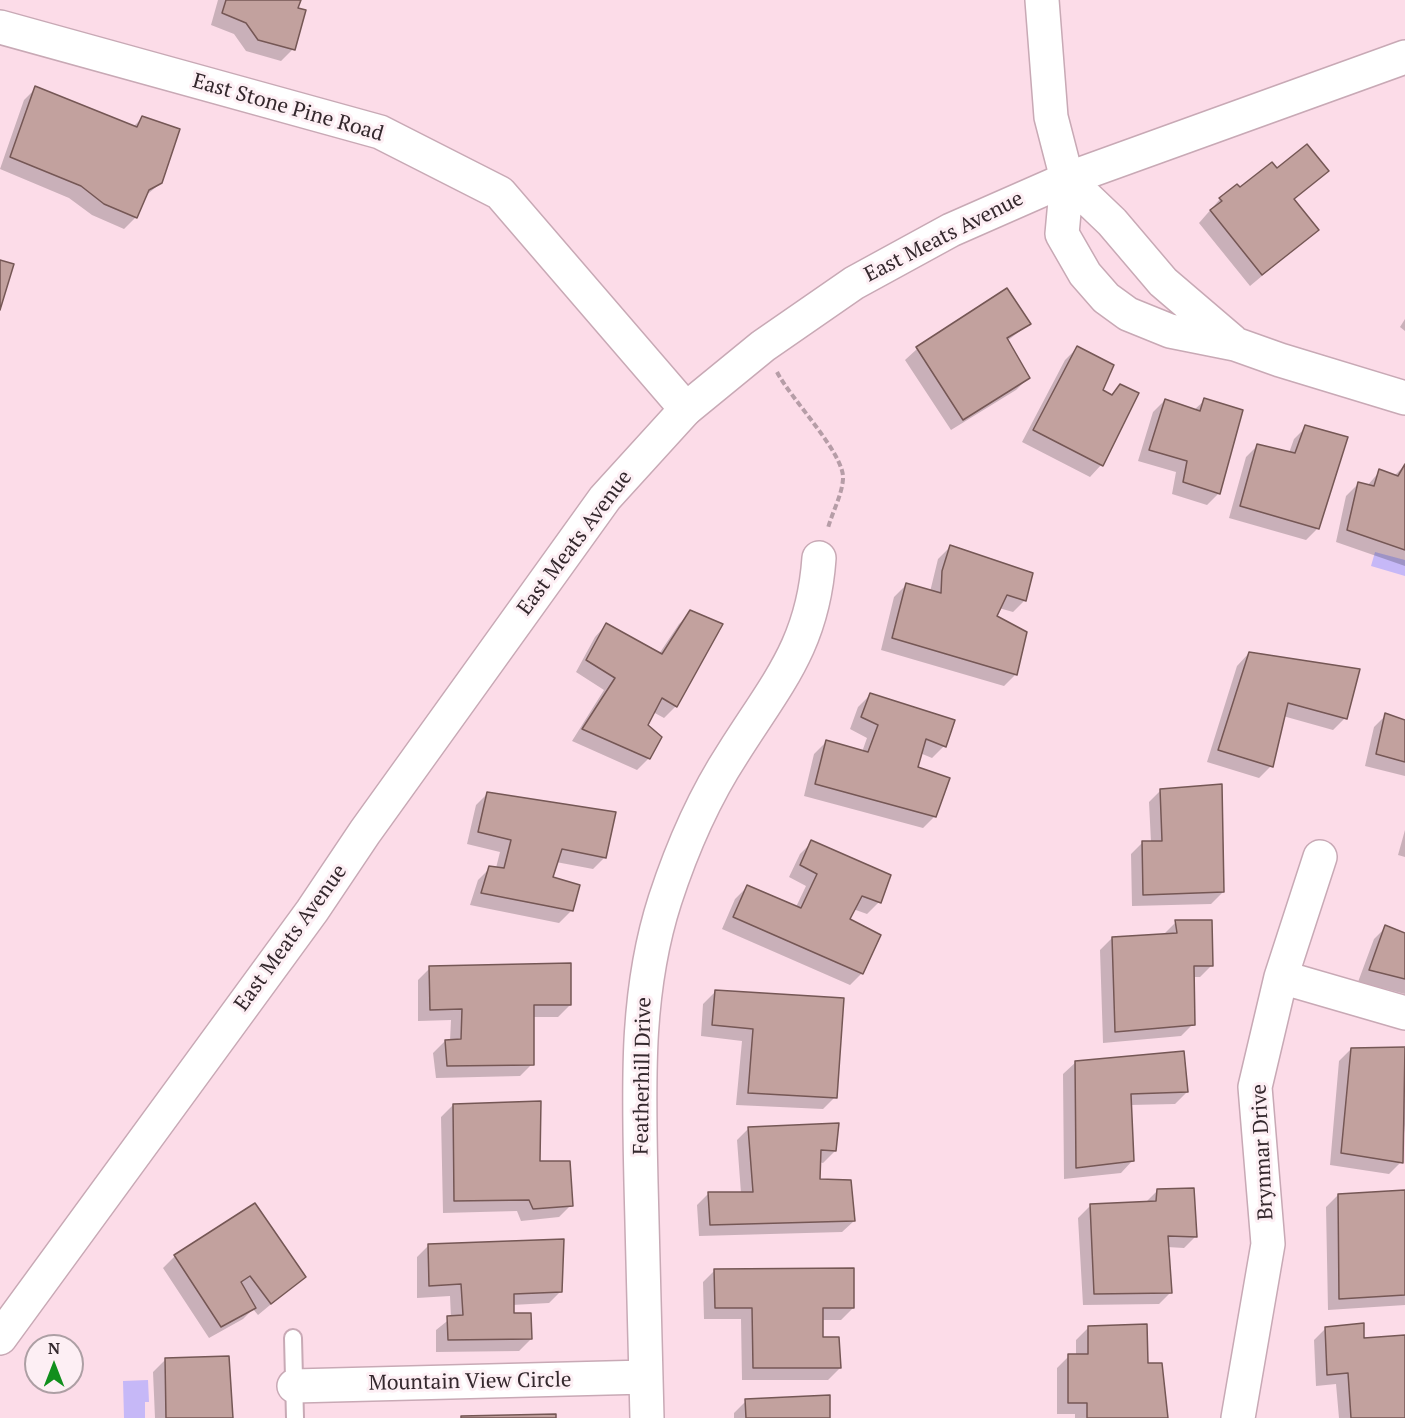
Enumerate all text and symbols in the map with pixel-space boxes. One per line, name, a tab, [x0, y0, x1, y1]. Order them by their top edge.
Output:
street label: East Stone Pine Road	[190, 69, 386, 147]
street label: East Meats Avenue	[860, 186, 1028, 288]
street label: East Meats Avenue	[512, 466, 638, 620]
street label: East Meats Avenue	[229, 860, 353, 1016]
street label: Featherhill Drive	[629, 997, 657, 1155]
street label: Brynmar Drive	[1247, 1083, 1279, 1221]
north arrow	[24, 1334, 84, 1394]
text: N	[48, 1337, 60, 1359]
street label: Mountain View Circle	[368, 1368, 572, 1396]

